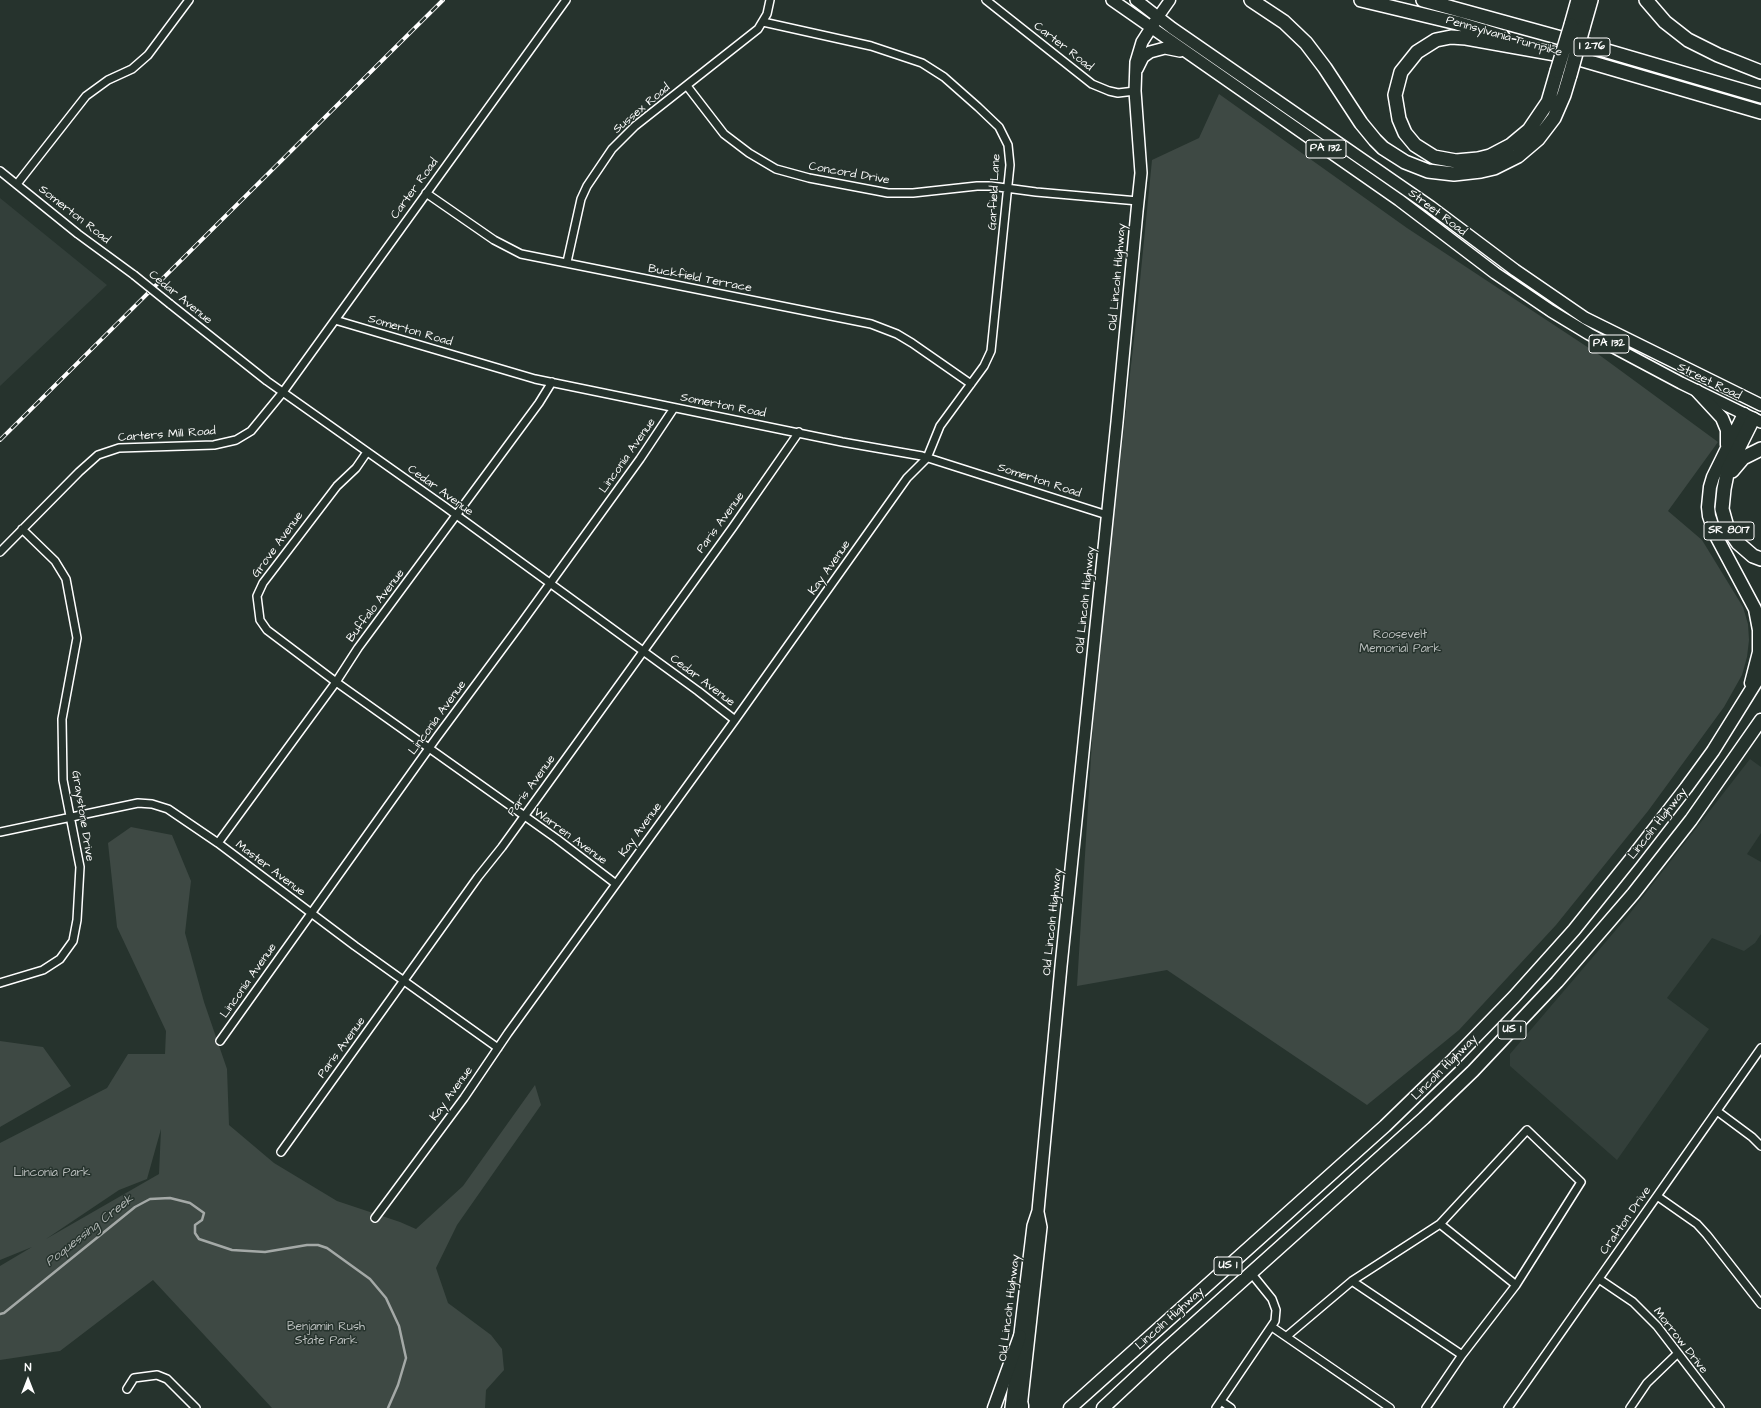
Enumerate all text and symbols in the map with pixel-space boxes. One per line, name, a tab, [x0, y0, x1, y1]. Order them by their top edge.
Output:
street label: Pennsylvania Turnpike	[1444, 14, 1564, 60]
street label: Carter Road	[1030, 19, 1096, 75]
road number: I 276	[1574, 38, 1610, 56]
street label: Sussex Road	[610, 81, 674, 137]
road number: PA 132	[1306, 140, 1346, 158]
street label: Garfield Lane	[986, 154, 1004, 230]
street label: Carter Road	[388, 156, 442, 222]
street label: Concord Drive	[807, 160, 891, 188]
street label: Somerton Road	[35, 183, 113, 247]
street label: Street Road	[1405, 186, 1469, 240]
street label: Old Lincoln Highway	[1106, 223, 1130, 331]
street label: Buckfield Terrace	[647, 262, 753, 296]
street label: Cedar Avenue	[145, 268, 215, 328]
street label: Somerton Road	[366, 312, 454, 350]
road number: PA 132	[1589, 335, 1629, 353]
street label: Street Road	[1675, 360, 1743, 404]
street label: Somerton Road	[679, 391, 767, 421]
street label: Linconia Avenue	[597, 416, 659, 496]
street label: Carters Mill Road	[118, 424, 216, 446]
street label: Somerton Road	[995, 461, 1083, 501]
street label: Cedar Avenue	[404, 462, 476, 520]
street label: Paris Avenue	[694, 490, 748, 556]
street label: Grove Avenue	[249, 509, 307, 581]
road number: SR 8017	[1704, 522, 1754, 540]
street label: Kay Avenue	[806, 538, 854, 598]
street label: Old Lincoln Highway	[1073, 546, 1099, 654]
street label: Buffalo Avenue	[344, 567, 408, 645]
park label: Roosevelt Memorial Park	[1359, 628, 1441, 656]
street label: Cedar Avenue	[667, 652, 737, 710]
street label: Linconia Avenue	[406, 678, 470, 758]
street label: Paris Avenue	[505, 753, 559, 819]
street label: Graystone Drive	[68, 770, 96, 862]
street label: Lincoln Highway	[1626, 785, 1690, 863]
street label: Kay Avenue	[616, 800, 666, 860]
street label: Warren Avenue	[531, 806, 609, 868]
street label: Master Avenue	[232, 838, 308, 900]
street label: Old Lincoln Highway	[1040, 868, 1066, 976]
street label: Linconia Avenue	[218, 941, 280, 1021]
street label: Paris Avenue	[315, 1015, 369, 1081]
road number: US 1	[1498, 1021, 1526, 1039]
street label: Lincoln Highway	[1409, 1032, 1481, 1104]
street label: Kay Avenue	[427, 1064, 477, 1124]
park label: Linconia Park	[14, 1166, 90, 1180]
street label: Crafton Drive	[1597, 1184, 1655, 1258]
water label: Poquessing Creek	[43, 1192, 137, 1270]
street label: Old Lincoln Highway	[996, 1254, 1024, 1362]
road number: US 1	[1214, 1257, 1242, 1275]
street label: Lincoln Highway	[1133, 1285, 1207, 1353]
street label: Morrow Drive	[1650, 1305, 1710, 1377]
park label: Benjamin Rush State Park	[287, 1320, 365, 1348]
north arrow	[8, 1360, 48, 1400]
text: N	[25, 1360, 31, 1375]

